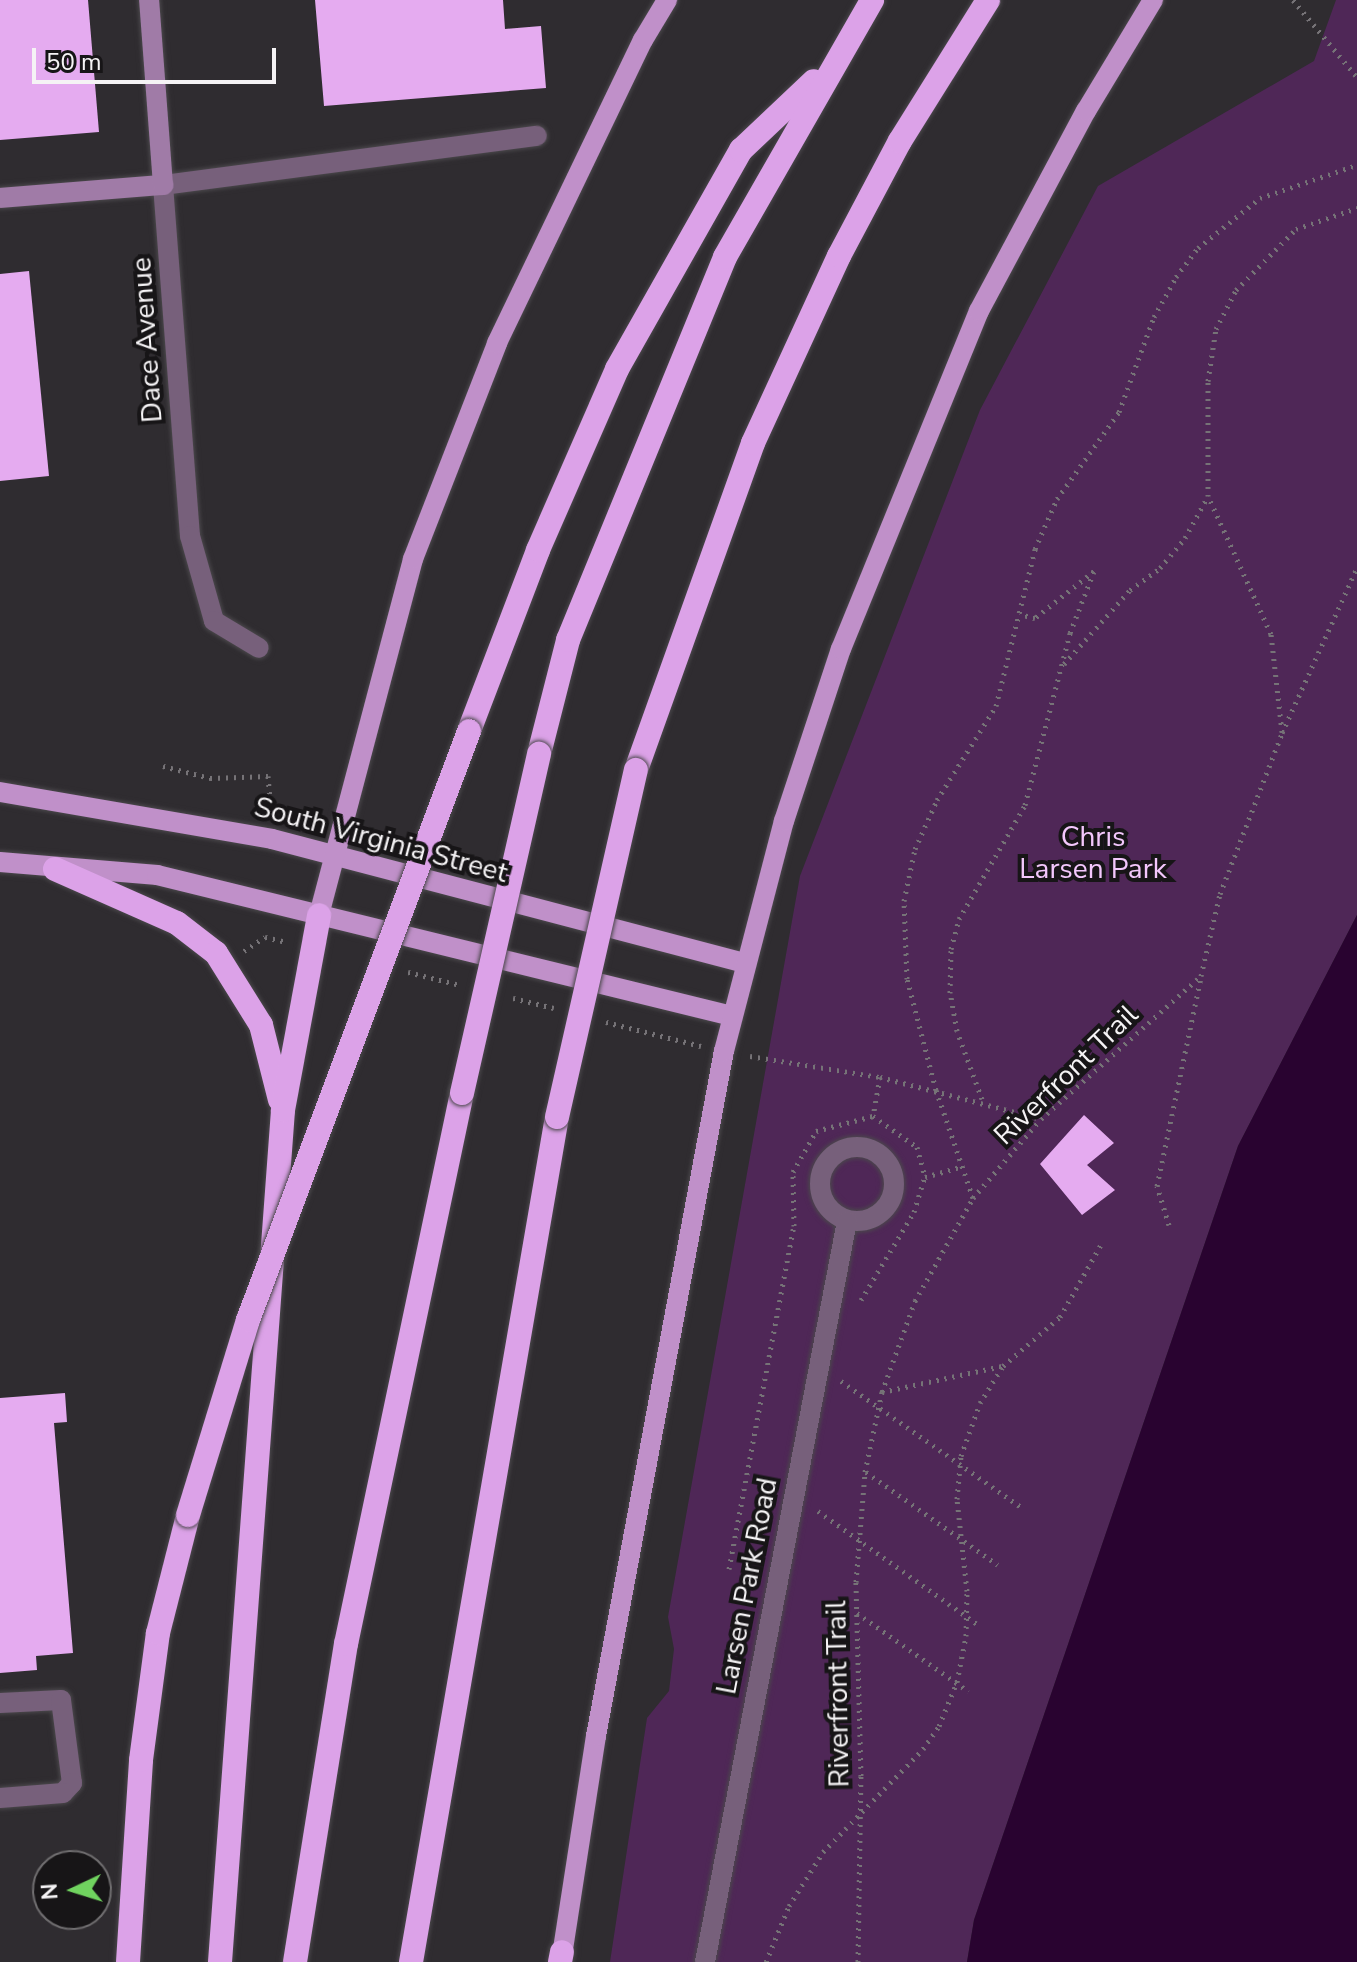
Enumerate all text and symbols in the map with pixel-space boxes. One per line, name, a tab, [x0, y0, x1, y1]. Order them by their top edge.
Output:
scale bar	[36, 32, 280, 82]
text: 50 m	[46, 46, 102, 78]
street label: Dace Avenue	[124, 256, 170, 424]
street label: South Virginia Street	[251, 790, 511, 890]
park label: Chris Larsen Park	[1019, 820, 1167, 886]
street label: Riverfront Trail	[987, 998, 1145, 1152]
street label: Larsen Park Road	[710, 1475, 784, 1697]
street label: Riverfront Trail	[820, 1600, 856, 1788]
north arrow	[32, 1850, 112, 1930]
text: N	[35, 1882, 66, 1901]

